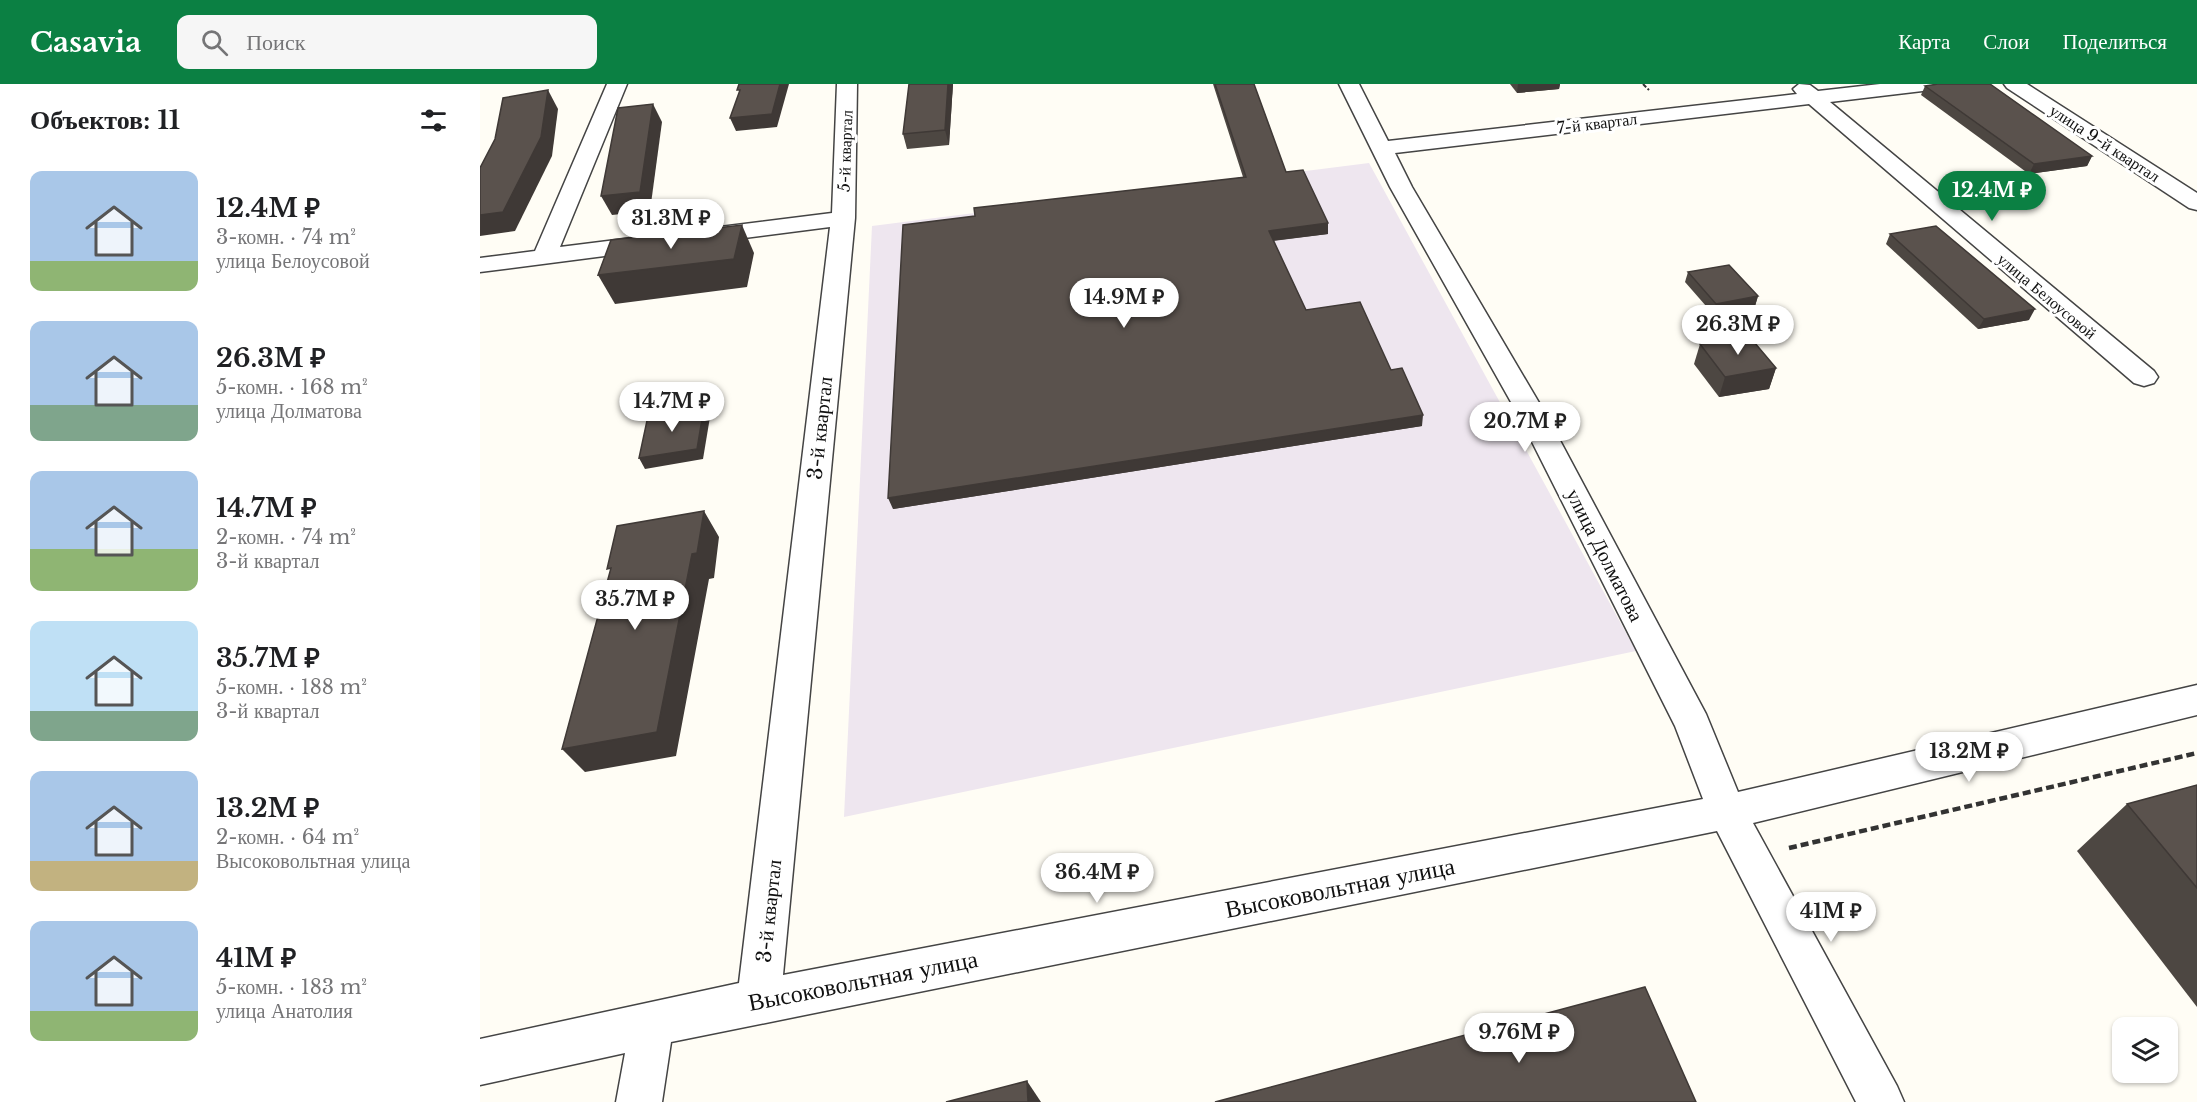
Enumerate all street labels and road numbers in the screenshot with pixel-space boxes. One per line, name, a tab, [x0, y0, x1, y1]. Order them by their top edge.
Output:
street label: улица 9-й квартал	[2046, 100, 2164, 186]
street label: 7-й квартал	[1556, 108, 1638, 138]
street label: 5-й квартал	[834, 110, 856, 192]
street label: улица Белоусовой	[1994, 249, 2101, 343]
street label: 3-й квартал	[803, 375, 837, 481]
street label: улица Долматова	[1561, 485, 1649, 626]
street label: Высоковольтная улица	[1223, 851, 1457, 924]
street label: 3-й квартал	[752, 858, 786, 964]
street label: Высоковольтная улица	[746, 944, 980, 1017]

